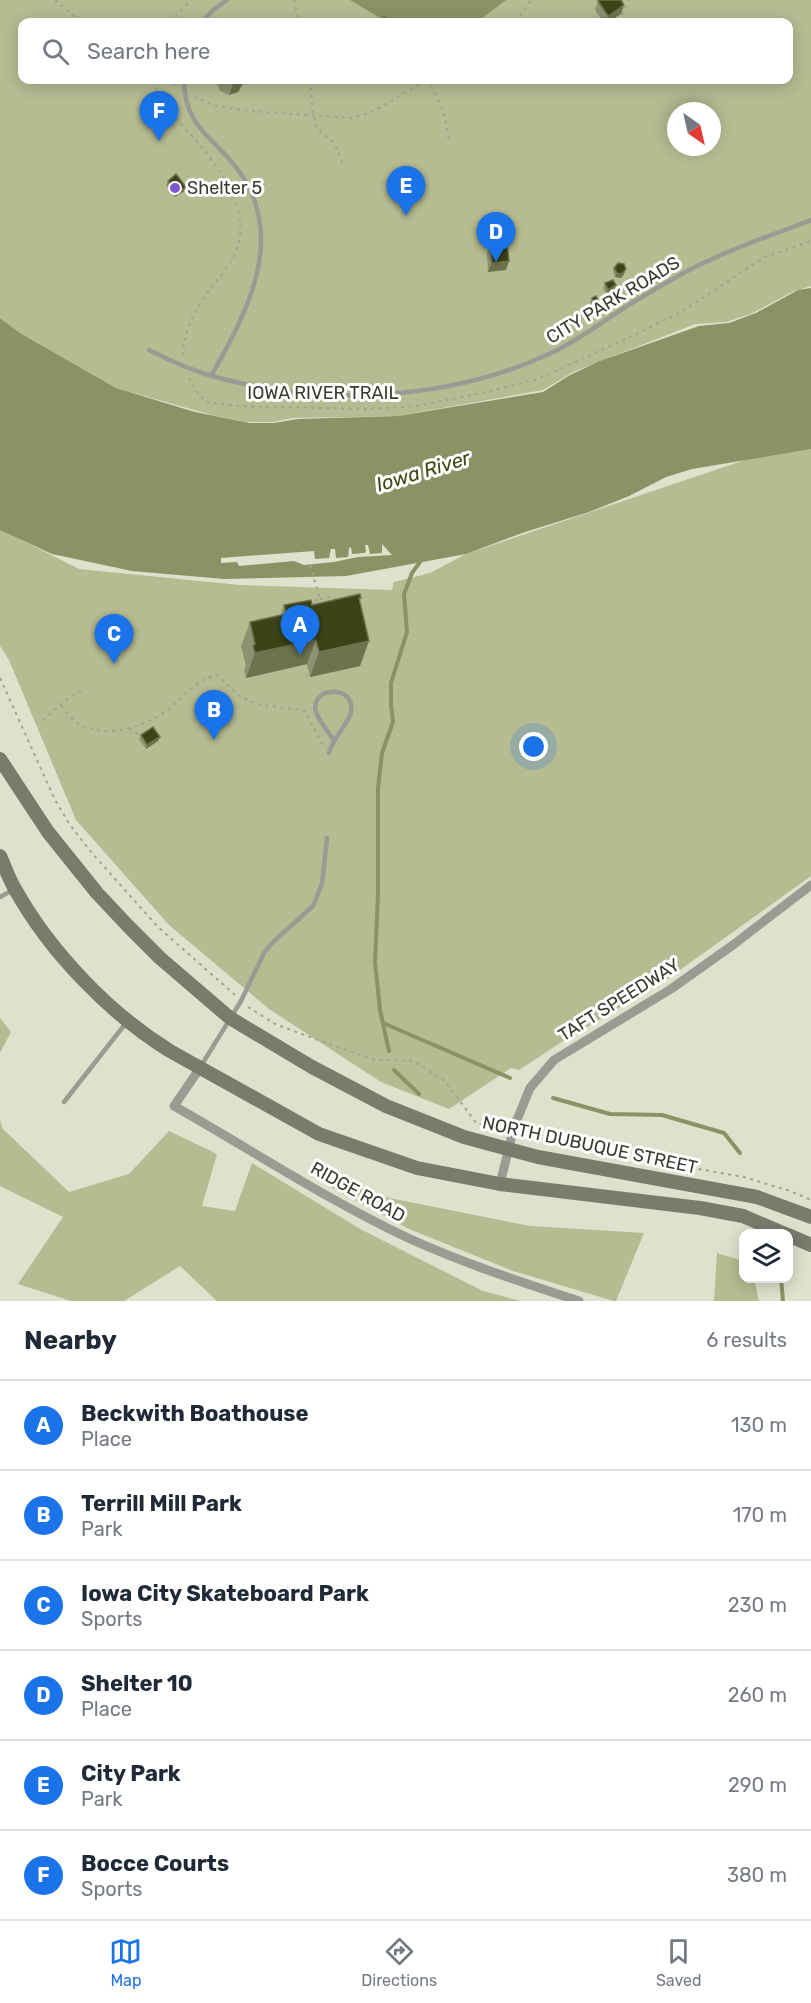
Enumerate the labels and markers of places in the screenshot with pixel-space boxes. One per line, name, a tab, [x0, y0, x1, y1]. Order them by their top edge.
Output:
pin: F	[140, 92, 178, 141]
pin: E	[386, 166, 426, 216]
place label: Shelter 5	[187, 177, 262, 199]
marker: Shelter 5	[168, 181, 182, 195]
pin: D	[476, 212, 516, 262]
pin: A	[280, 606, 320, 655]
pin: C	[94, 614, 134, 664]
pin: B	[194, 690, 234, 740]

